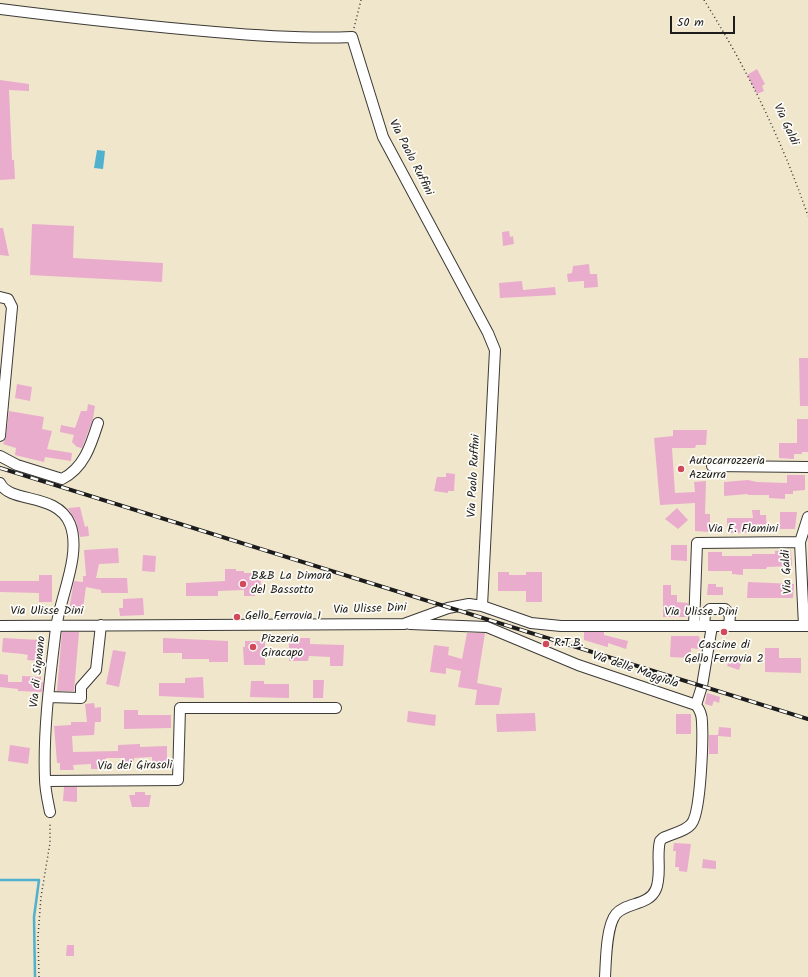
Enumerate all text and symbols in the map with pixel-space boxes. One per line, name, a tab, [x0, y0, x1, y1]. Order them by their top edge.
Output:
scale bar	[672, 8, 737, 34]
text: 50 m	[677, 13, 704, 32]
street label: Via Galdi	[769, 102, 801, 148]
street label: Via Paolo Ruffini	[385, 118, 435, 198]
street label: Via Paolo Ruffini	[466, 434, 484, 518]
place label: Autocarrozzeria Azzurra	[689, 455, 765, 483]
marker: Autocarrozzeria Azzurra	[676, 464, 686, 474]
street label: Via F. Flamini	[708, 523, 778, 537]
street label: Via Galdi	[780, 549, 796, 595]
place label: B&B La Dimora del Bassotto	[251, 570, 332, 598]
marker: B&B La Dimora del Bassotto	[238, 579, 248, 589]
street label: Via Ulisse Dini	[333, 602, 407, 618]
street label: Via Ulisse Dini	[11, 605, 83, 619]
street label: Via Ulisse Dini	[665, 606, 737, 620]
place label: Gello Ferrovia 1	[245, 610, 321, 624]
marker: Gello Ferrovia 1	[232, 612, 242, 622]
marker: Cascine di Gello Ferrovia 2	[719, 627, 729, 637]
place label: Pizzeria Giracapo	[261, 633, 303, 661]
street label: Via di Signano	[28, 635, 50, 709]
place label: R.T.B.	[554, 637, 584, 651]
marker: R.T.B.	[541, 639, 551, 649]
place label: Cascine di Gello Ferrovia 2	[684, 639, 764, 667]
marker: Pizzeria Giracapo	[248, 642, 258, 652]
street label: Via delle Maggiola	[590, 649, 680, 693]
street label: Via dei Girasoli	[97, 759, 173, 775]

